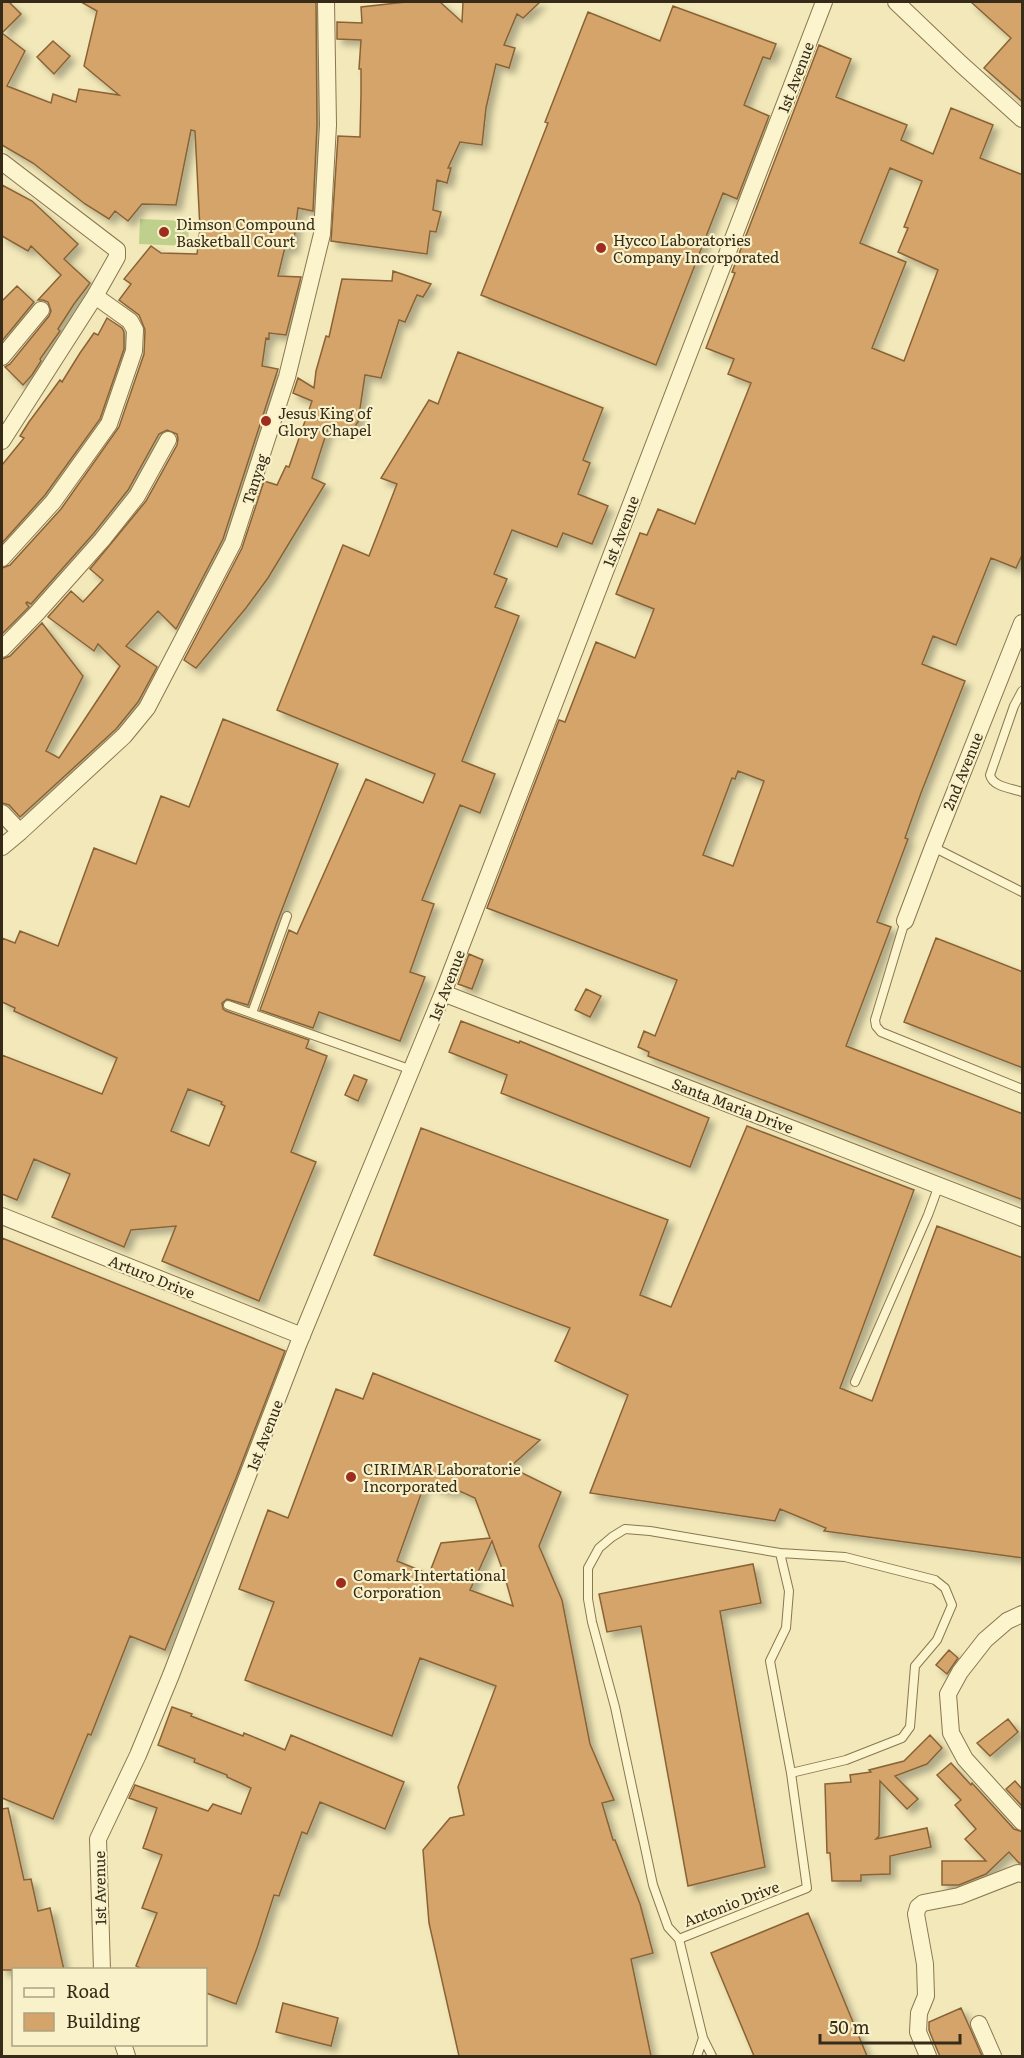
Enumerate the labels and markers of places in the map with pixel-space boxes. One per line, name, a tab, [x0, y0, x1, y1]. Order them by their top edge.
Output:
place label: Dimson Compound Basketball Court	[176, 212, 315, 252]
marker: Dimson Compound Basketball Court	[157, 225, 171, 239]
place label: Hycco Laboratories Company Incorporated	[613, 228, 779, 268]
marker: Hycco Laboratories Company Incorporated	[594, 241, 608, 255]
place label: Jesus King of Glory Chapel	[278, 401, 373, 441]
marker: Jesus King of Glory Chapel	[259, 414, 273, 428]
place label: CIRIMAR Laboratorie Incorporated	[363, 1457, 521, 1497]
marker: CIRIMAR Laboratorie Incorporated	[344, 1470, 358, 1484]
place label: Comark Intertational Corporation	[353, 1563, 506, 1603]
marker: Comark Intertational Corporation	[334, 1576, 348, 1590]

